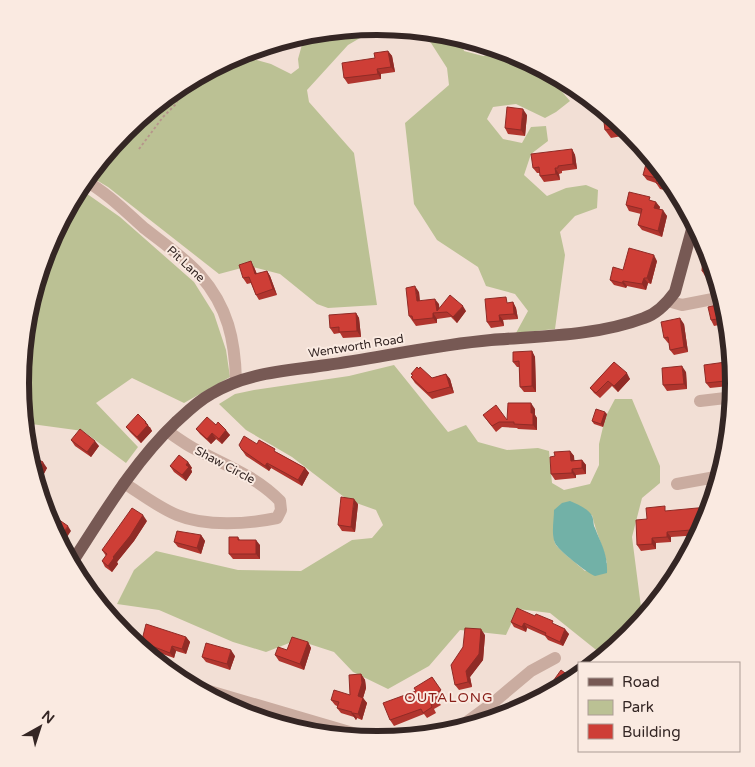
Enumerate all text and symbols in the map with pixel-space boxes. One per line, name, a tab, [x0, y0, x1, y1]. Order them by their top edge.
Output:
street label: Pit Lane	[164, 243, 208, 285]
street label: Wentworth Road	[307, 332, 405, 360]
street label: Shaw Circle	[193, 443, 258, 487]
legend	[578, 662, 740, 752]
text: Road	[622, 673, 660, 691]
district label: OUTALONG	[404, 689, 494, 706]
text: Park	[622, 698, 654, 716]
north arrow	[15, 702, 65, 752]
text: N	[38, 707, 58, 727]
text: Building	[622, 723, 681, 741]

